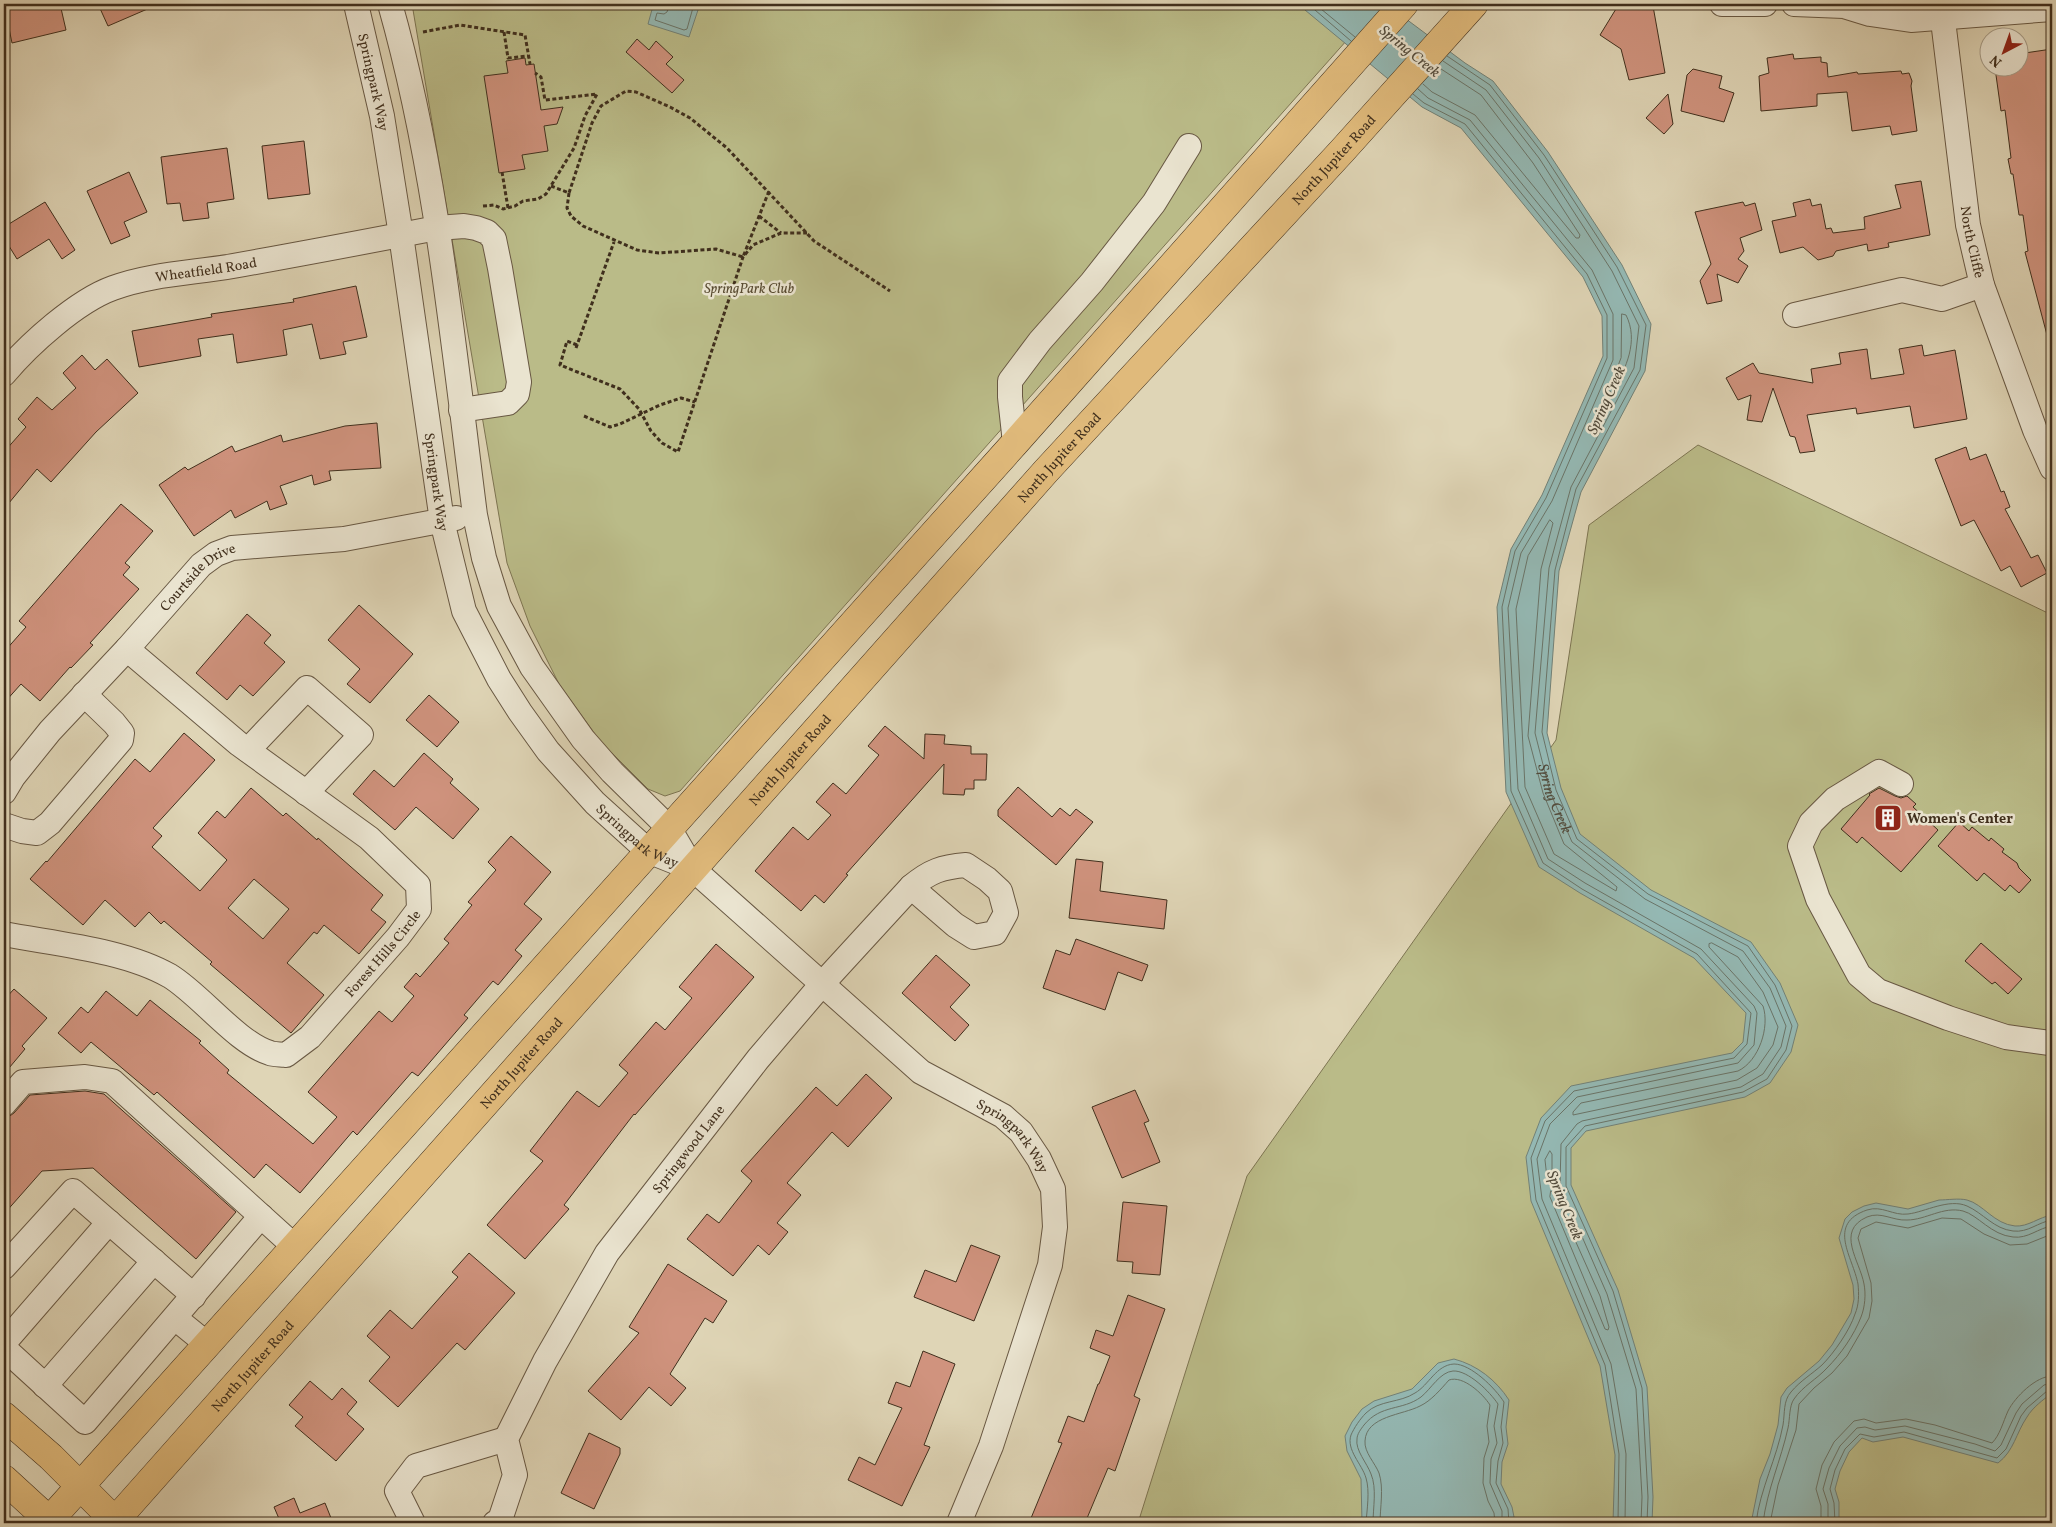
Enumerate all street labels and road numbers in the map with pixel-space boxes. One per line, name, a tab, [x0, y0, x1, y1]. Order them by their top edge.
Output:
street label: Springpark Way	[352, 32, 392, 133]
street label: North Jupiter Road	[1288, 111, 1381, 210]
street label: North Cliffe	[1955, 205, 1988, 280]
street label: Wheatfield Road	[154, 254, 259, 288]
street label: North Jupiter Road	[1014, 409, 1106, 508]
street label: Springpark Way	[418, 432, 452, 534]
street label: Courtside Drive	[156, 539, 239, 616]
street label: North Jupiter Road	[745, 711, 837, 811]
street label: Springpark Way	[591, 800, 682, 873]
street label: Forest Hills Circle	[341, 906, 426, 1002]
street label: North Jupiter Road	[476, 1014, 568, 1114]
street label: Springpark Way	[972, 1095, 1052, 1177]
street label: Springwood Lane	[649, 1101, 730, 1198]
street label: North Jupiter Road	[208, 1317, 299, 1417]

